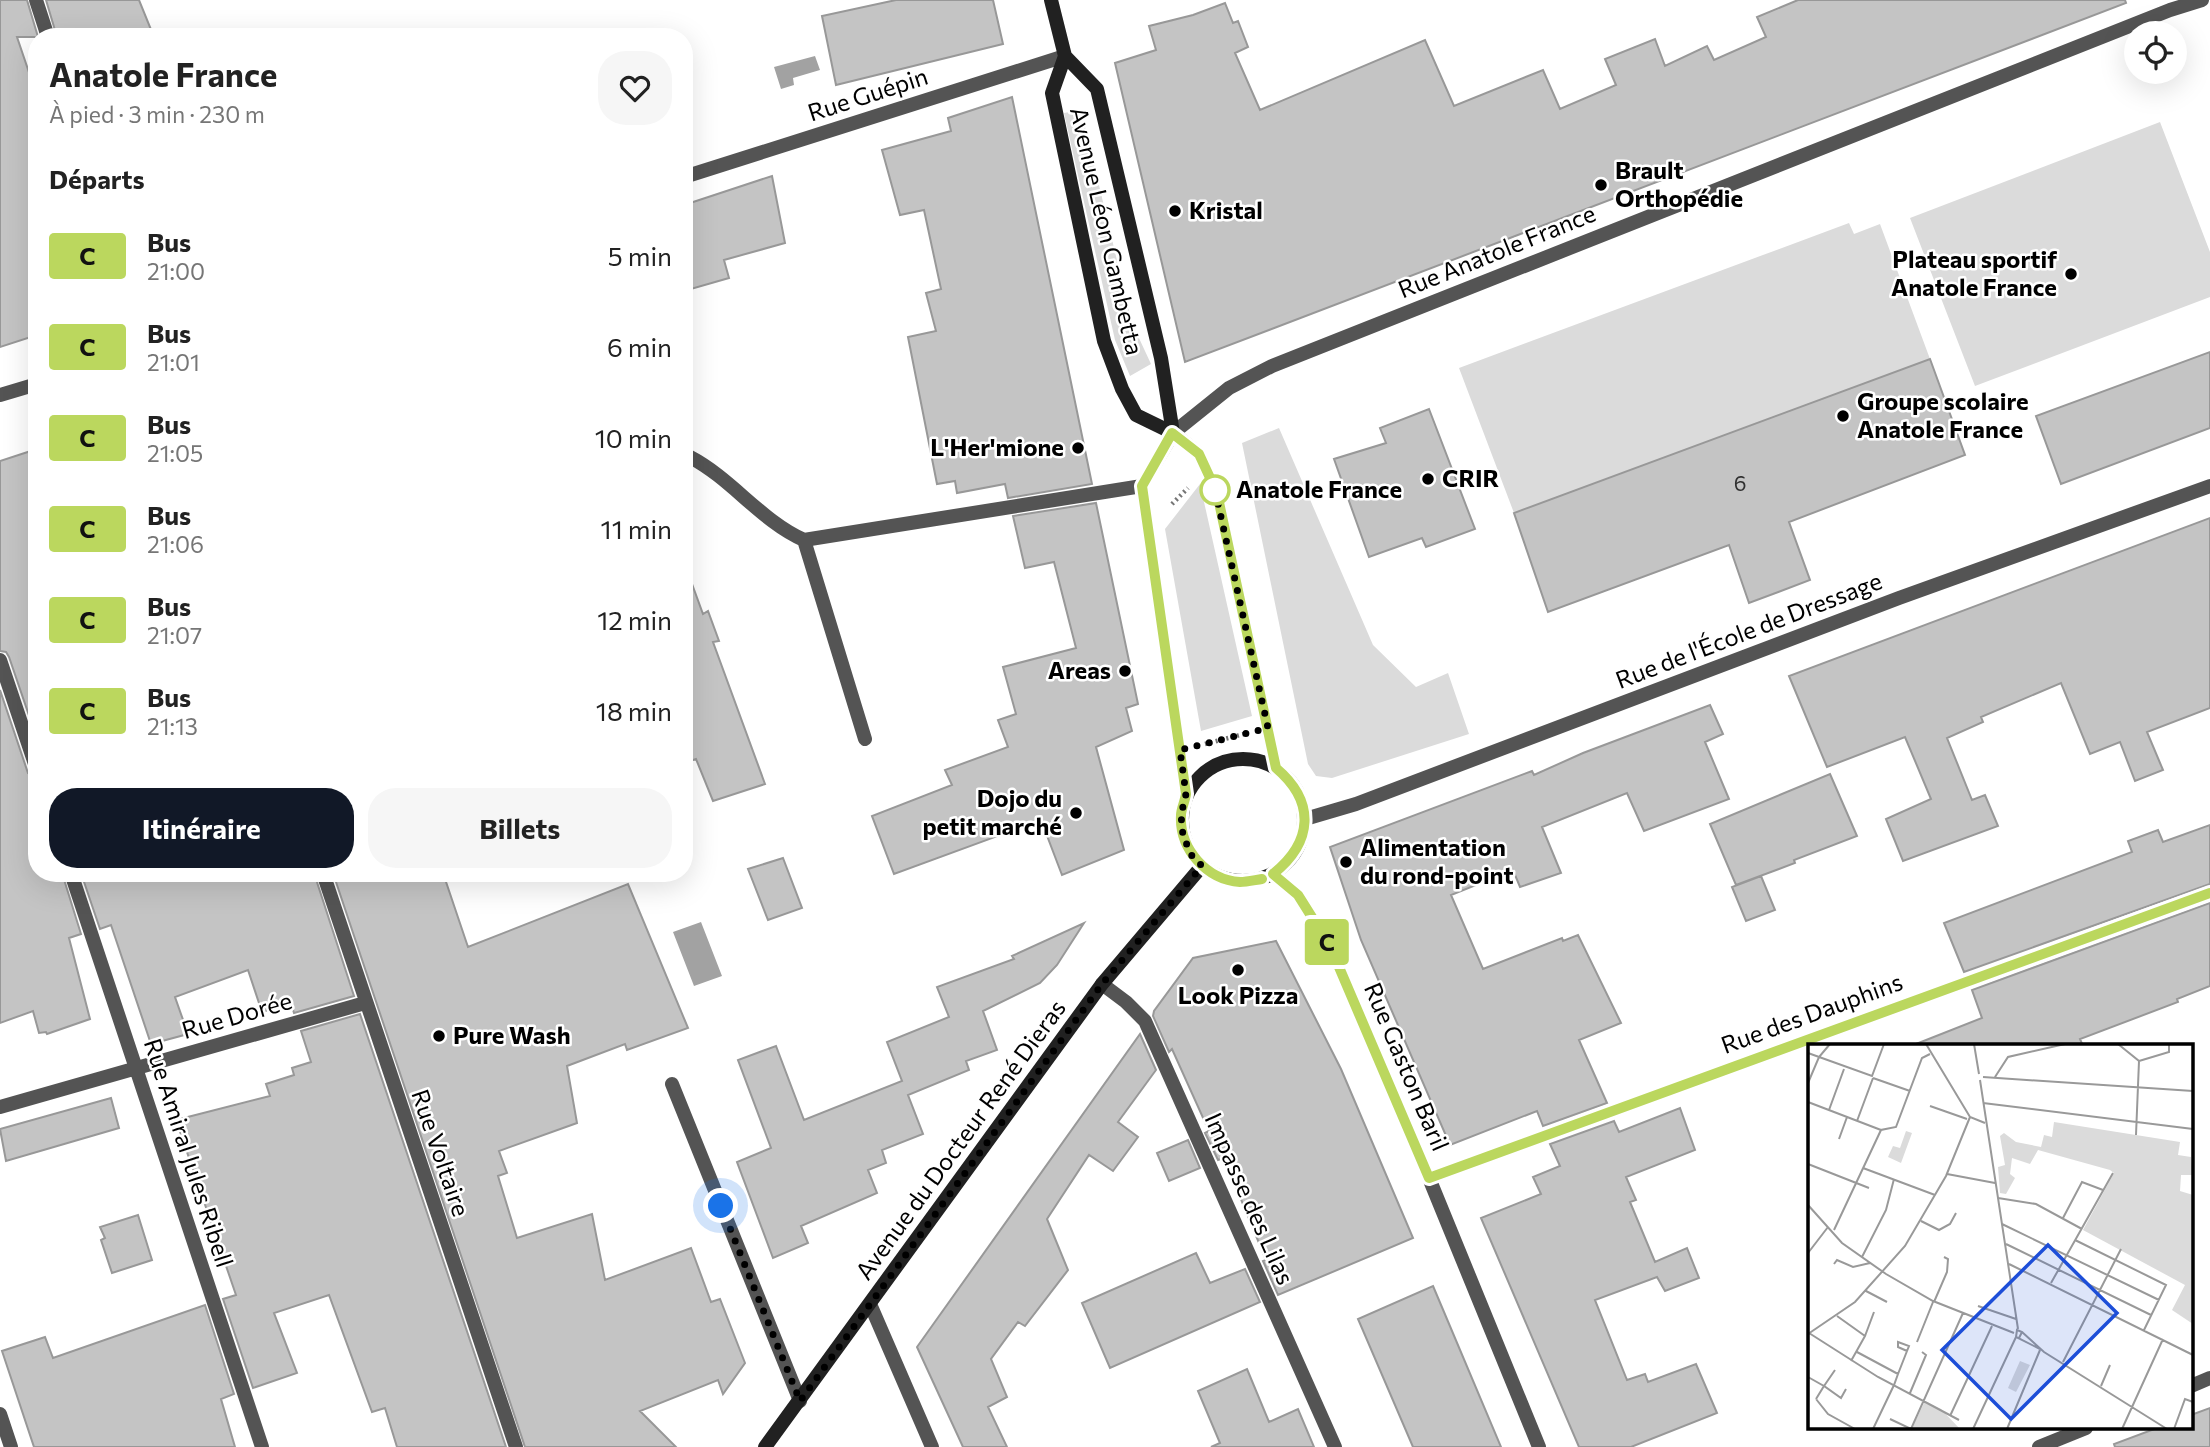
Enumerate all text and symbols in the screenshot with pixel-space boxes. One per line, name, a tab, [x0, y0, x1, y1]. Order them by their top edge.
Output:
map controls	[2124, 21, 2187, 84]
button: locate	[2124, 21, 2187, 84]
button: heart	[598, 51, 672, 125]
text: Anatole France	[49, 53, 277, 94]
street label: Rue Guépin	[804, 61, 931, 127]
text: À pied · 3 min · 230 m	[49, 100, 265, 128]
street label: Avenue Léon Gambetta	[1065, 104, 1150, 358]
place label: Brault Orthopédie	[1615, 155, 1743, 212]
text: Départs	[49, 163, 145, 194]
marker: Brault Orthopédie	[1593, 177, 1609, 193]
place label: Kristal	[1189, 195, 1263, 224]
street label: Rue Anatole France	[1393, 198, 1599, 303]
marker: Kristal	[1167, 203, 1183, 219]
text: Bus	[147, 226, 191, 257]
text: 5 min	[608, 240, 672, 271]
text: C	[79, 241, 96, 270]
place label: Plateau sportif Anatole France	[1891, 244, 2057, 301]
text: 21:00	[147, 257, 205, 285]
marker: Plateau sportif Anatole France	[2063, 266, 2079, 282]
text: Bus	[147, 317, 191, 348]
text: 6 min	[607, 331, 672, 362]
text: C	[79, 332, 96, 361]
text: 21:01	[147, 348, 200, 376]
place label: Groupe scolaire Anatole France	[1857, 386, 2029, 443]
text: Bus	[147, 408, 191, 439]
marker: Groupe scolaire Anatole France	[1835, 408, 1851, 424]
text: 10 min	[595, 422, 672, 453]
text: C	[79, 423, 96, 452]
place label: L'Her'mione	[930, 432, 1064, 461]
text: 21:05	[147, 439, 203, 467]
marker: L'Her'mione	[1070, 440, 1086, 456]
place label: CRIR	[1442, 463, 1500, 492]
house number: 6	[1734, 470, 1746, 495]
marker: CRIR	[1420, 471, 1436, 487]
place label: Anatole France	[1236, 474, 1402, 503]
marker: Anatole France	[1200, 475, 1230, 505]
text: Bus	[147, 499, 191, 530]
text: 11 min	[601, 513, 672, 544]
text: C	[79, 514, 96, 543]
text: 21:06	[147, 530, 204, 558]
street label: Rue de l'École de Dressage	[1611, 565, 1886, 694]
text: Bus	[147, 590, 191, 621]
text: 12 min	[597, 604, 672, 635]
text: C	[79, 605, 96, 634]
text: 21:07	[147, 621, 202, 649]
place label: Areas	[1048, 655, 1111, 684]
marker: Areas	[1117, 663, 1133, 679]
text: Bus	[147, 681, 191, 712]
text: 18 min	[596, 695, 672, 726]
text: C	[79, 696, 96, 725]
text: 21:13	[147, 712, 198, 740]
place label: Dojo du petit marché	[922, 783, 1062, 840]
button: Itinéraire	[49, 788, 354, 868]
button: Billets	[368, 788, 672, 868]
marker: Dojo du petit marché	[1068, 805, 1084, 821]
place label: Alimentation du rond-point	[1360, 832, 1514, 889]
marker: Alimentation du rond-point	[1338, 854, 1354, 870]
line badge: C	[1304, 919, 1350, 965]
text: C	[1319, 927, 1335, 956]
marker: Look Pizza	[1230, 962, 1246, 978]
street label: Rue des Dauphins	[1717, 966, 1906, 1059]
street label: Rue Gaston Baril	[1359, 978, 1456, 1155]
place label: Look Pizza	[1178, 980, 1298, 1009]
street label: Rue Dorée	[178, 985, 295, 1044]
street label: Avenue du Docteur René Dieras	[849, 994, 1071, 1285]
place label: Pure Wash	[453, 1020, 571, 1049]
marker: Pure Wash	[431, 1028, 447, 1044]
street label: Rue Amiral Jules Ribell	[139, 1034, 240, 1271]
inset map	[1808, 1044, 2192, 1430]
street label: Rue Voltaire	[406, 1085, 477, 1220]
street label: Impasse des Lilas	[1200, 1108, 1301, 1289]
your location	[703, 1188, 738, 1223]

